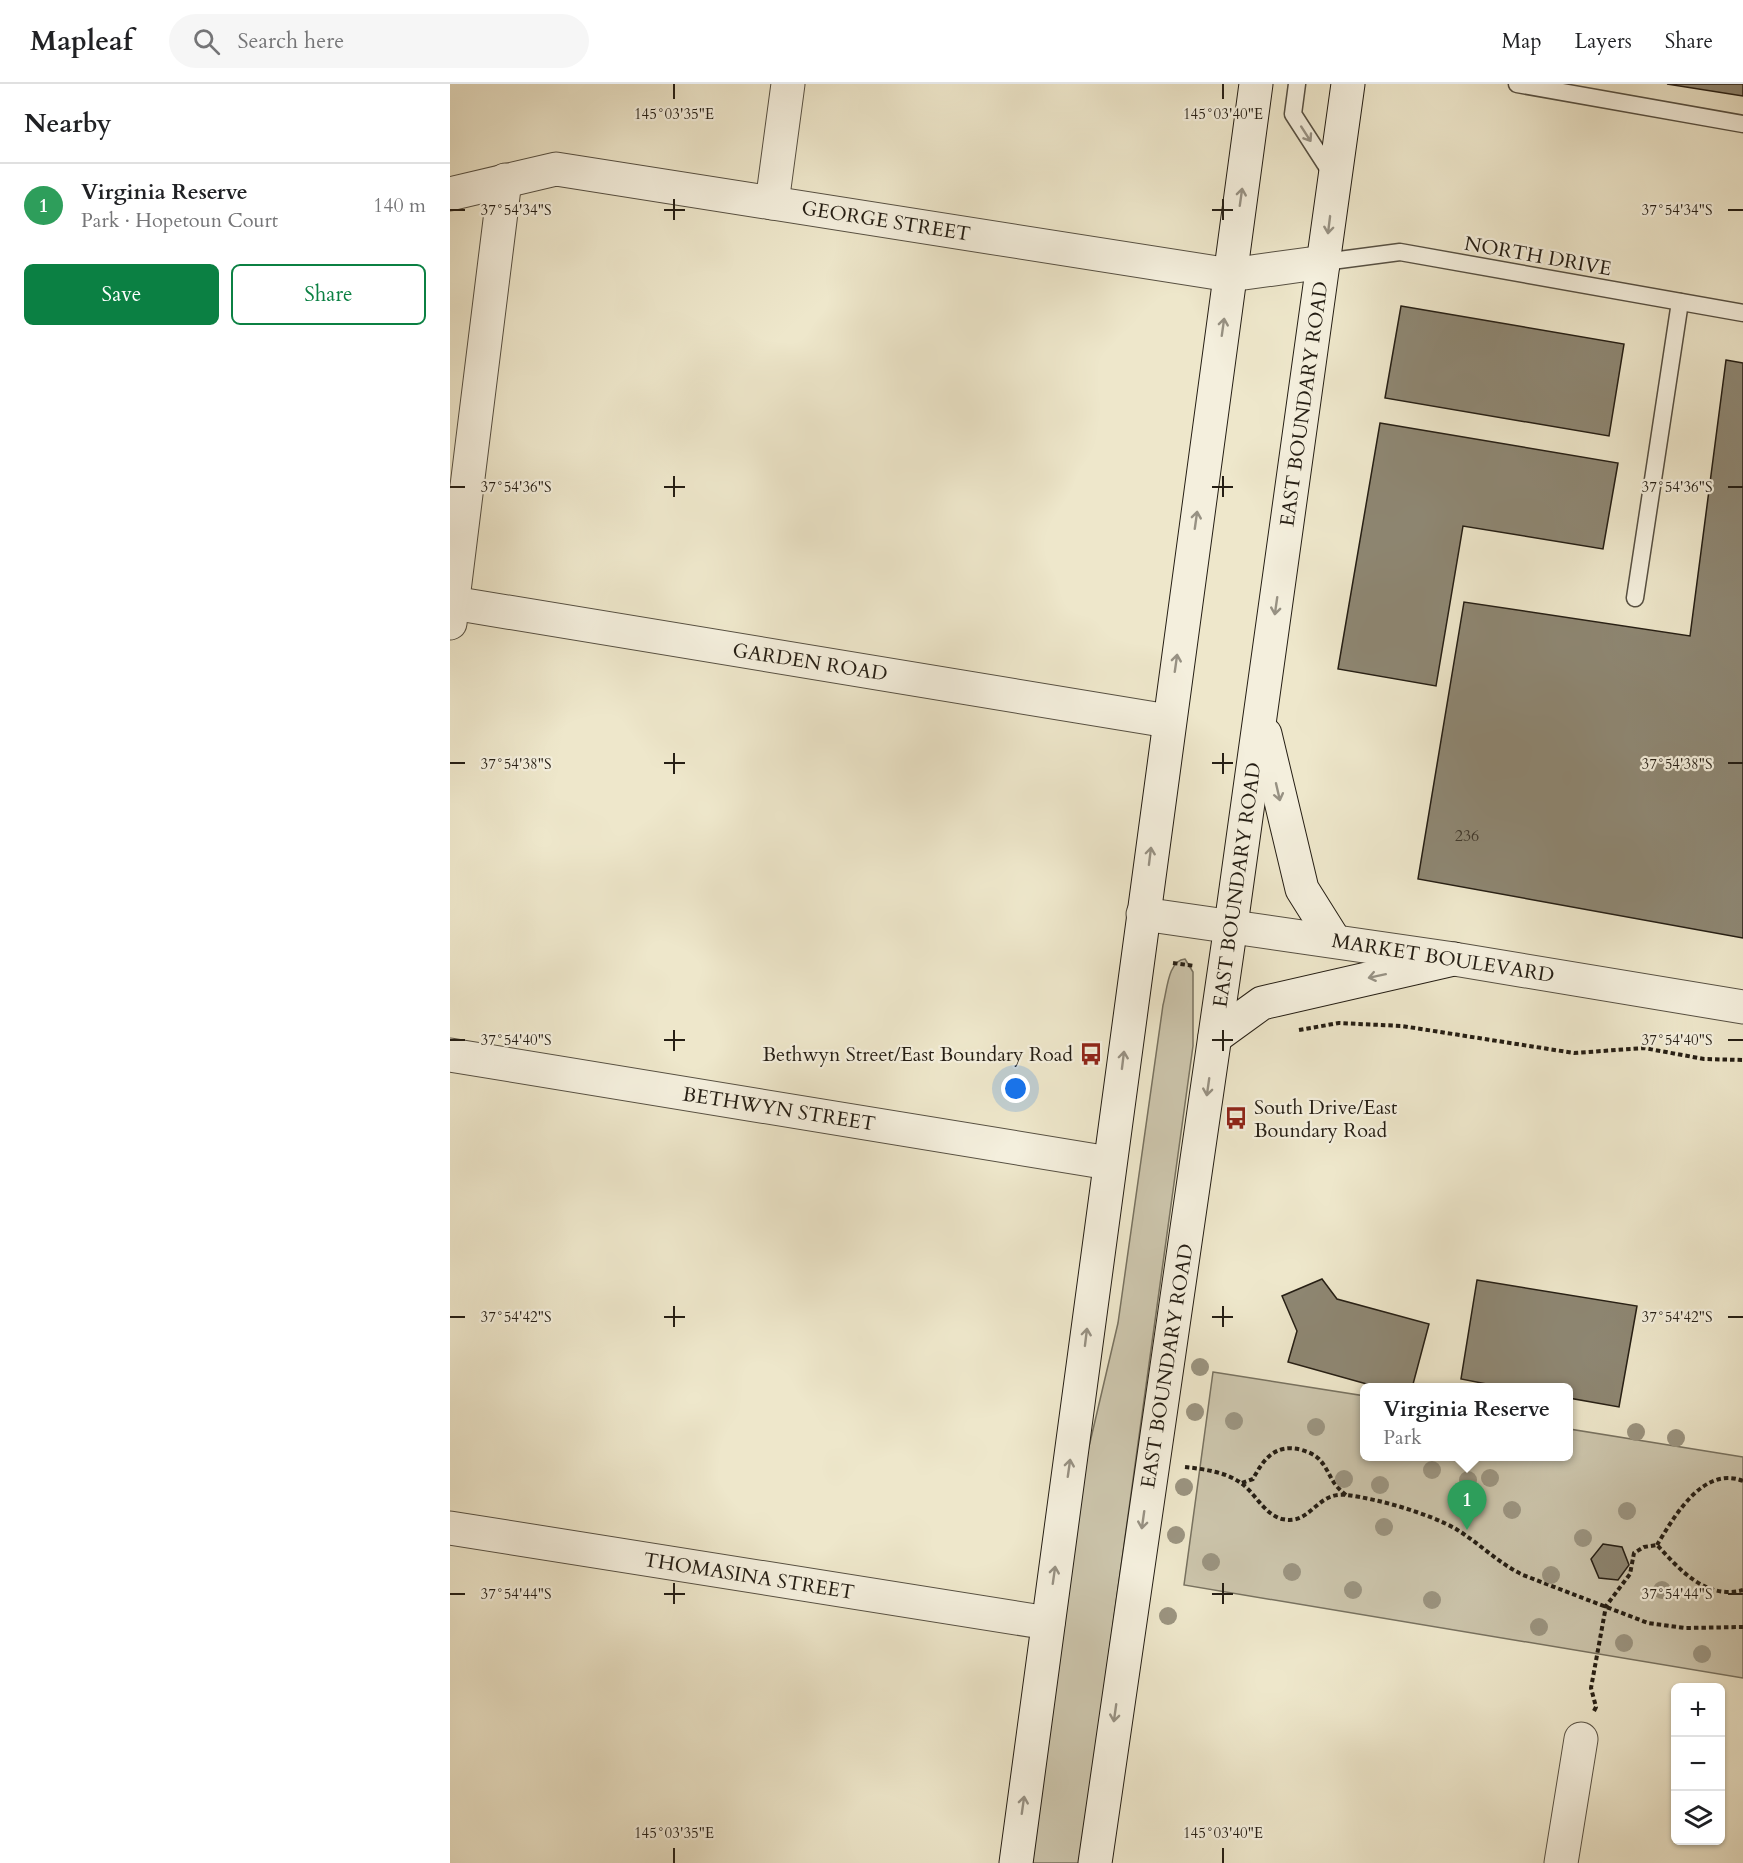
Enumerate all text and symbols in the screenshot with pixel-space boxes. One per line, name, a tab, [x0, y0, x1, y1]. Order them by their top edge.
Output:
search box	[169, 14, 589, 68]
text: Mapleaf	[30, 22, 133, 60]
icon: search	[190, 25, 223, 58]
text: Search here	[238, 26, 344, 56]
text: Map	[1502, 27, 1542, 56]
text: Layers	[1575, 27, 1632, 56]
text: Share	[1665, 27, 1713, 56]
text: 145°03'35"E	[634, 104, 714, 124]
text: 145°03'40"E	[1183, 104, 1263, 124]
text: Nearby	[24, 106, 112, 141]
one-way arrow	[1300, 125, 1312, 142]
text: Virginia Reserve	[81, 177, 248, 207]
one-way arrow	[1235, 187, 1246, 207]
text: 1	[38, 192, 49, 219]
text: 140 m	[373, 192, 426, 219]
street label: GEORGE STREET	[800, 194, 973, 248]
text: 37°54'34"S	[481, 200, 551, 220]
text: 37°54'34"S	[1642, 200, 1712, 220]
text: Park · Hopetoun Court	[81, 207, 278, 234]
one-way arrow	[1323, 215, 1334, 235]
street label: NORTH DRIVE	[1462, 230, 1614, 282]
button: Save	[24, 264, 219, 325]
button: Share	[231, 264, 426, 325]
street label: EAST BOUNDARY ROAD	[1273, 280, 1335, 528]
one-way arrow	[1217, 317, 1228, 337]
text: 37°54'36"S	[481, 477, 551, 497]
text: 37°54'36"S	[1642, 477, 1712, 497]
one-way arrow	[1190, 510, 1201, 530]
one-way arrow	[1270, 595, 1281, 615]
street label: GARDEN ROAD	[731, 636, 889, 688]
one-way arrow	[1171, 653, 1182, 673]
text: 37°54'38"S	[481, 754, 551, 774]
text: 37°54'38"S	[1642, 754, 1712, 774]
street label: EAST BOUNDARY ROAD	[1206, 761, 1268, 1009]
one-way arrow	[1273, 782, 1285, 801]
house number: 236	[1455, 825, 1479, 847]
one-way arrow	[1145, 847, 1156, 866]
street label: MARKET BOULEVARD	[1330, 927, 1556, 989]
one-way arrow	[1367, 971, 1387, 982]
text: 37°54'40"S	[481, 1030, 551, 1050]
text: 37°54'40"S	[1642, 1030, 1712, 1050]
place label: Bethwyn Street/East Boundary Road	[763, 1041, 1073, 1068]
bus stop icon: Bethwyn Street/East Boundary Road	[1078, 1041, 1104, 1067]
one-way arrow	[1118, 1050, 1129, 1070]
your location	[1001, 1074, 1030, 1103]
one-way arrow	[1202, 1076, 1213, 1096]
street label: BETHWYN STREET	[681, 1080, 878, 1138]
place label: South Drive/East Boundary Road	[1254, 1094, 1398, 1144]
bus stop icon: South Drive/East Boundary Road	[1223, 1105, 1249, 1131]
street label: EAST BOUNDARY ROAD	[1134, 1242, 1200, 1490]
text: 37°54'42"S	[481, 1307, 551, 1327]
text: 37°54'42"S	[1642, 1307, 1712, 1327]
one-way arrow	[1081, 1328, 1092, 1348]
popup	[1360, 1383, 1573, 1461]
text: Virginia Reserve	[1383, 1394, 1550, 1424]
text: Park	[1383, 1424, 1422, 1451]
one-way arrow	[1063, 1458, 1074, 1478]
pin: 1	[1448, 1480, 1486, 1530]
one-way arrow	[1137, 1510, 1148, 1530]
street label: THOMASINA STREET	[642, 1546, 857, 1606]
one-way arrow	[1049, 1565, 1060, 1585]
text: 37°54'44"S	[481, 1584, 551, 1604]
text: 37°54'44"S	[1642, 1584, 1712, 1604]
map controls	[1671, 1683, 1725, 1845]
button: +	[1671, 1683, 1725, 1737]
one-way arrow	[1110, 1703, 1121, 1723]
button: −	[1671, 1737, 1725, 1791]
button: layers	[1671, 1791, 1725, 1845]
one-way arrow	[1018, 1796, 1029, 1815]
text: 145°03'35"E	[634, 1823, 714, 1843]
text: 145°03'40"E	[1183, 1823, 1263, 1843]

